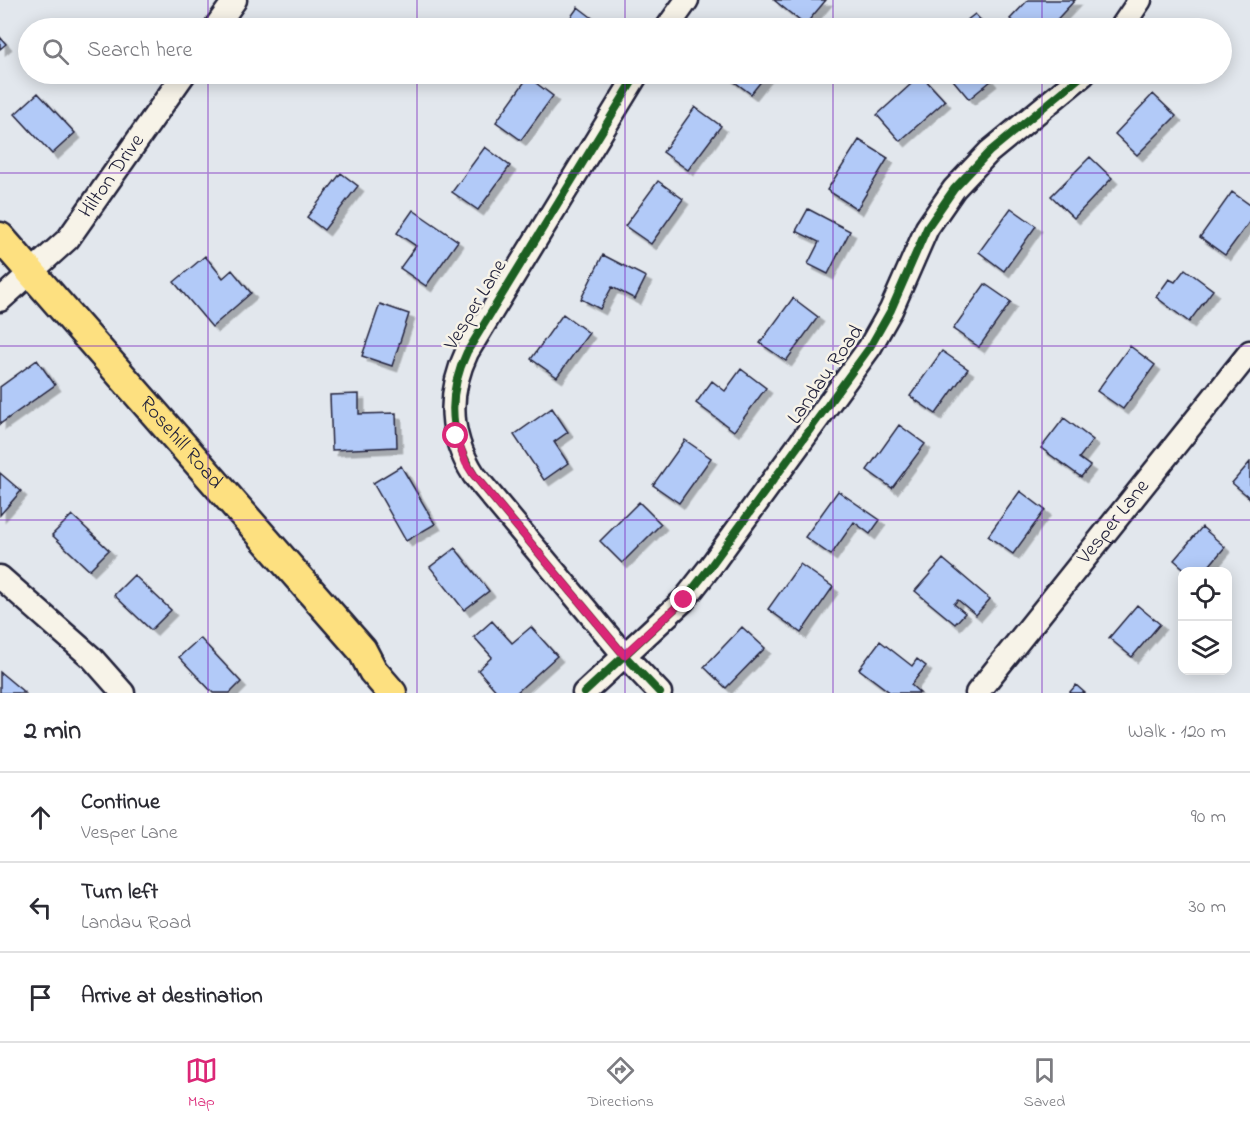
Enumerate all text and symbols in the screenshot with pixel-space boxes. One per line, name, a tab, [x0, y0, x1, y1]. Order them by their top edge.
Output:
search box	[18, 18, 1232, 84]
icon: search	[39, 35, 72, 68]
text: Search here	[87, 35, 192, 67]
street label: Hilton Drive	[72, 128, 153, 225]
street label: Vesper Lane	[437, 253, 515, 357]
street label: Landau Road	[781, 319, 872, 431]
street label: Rosehill Road	[132, 390, 230, 496]
route start	[442, 422, 468, 448]
street label: Vesper Lane	[1070, 473, 1158, 572]
map controls	[1178, 567, 1232, 675]
button: locate	[1178, 567, 1232, 621]
route end	[670, 586, 696, 612]
button: layers	[1178, 621, 1232, 675]
text: 2 min	[24, 713, 81, 751]
text: Walk · 120 m	[1128, 718, 1226, 747]
text: Continue	[81, 787, 160, 819]
icon: ahead	[24, 801, 57, 834]
text: 90 m	[1191, 803, 1226, 832]
text: Vesper Lane	[81, 819, 178, 848]
text: Turn left	[81, 877, 158, 909]
icon: left	[24, 891, 57, 924]
text: 30 m	[1189, 893, 1226, 922]
text: Landau Road	[81, 909, 191, 938]
icon: arrive	[24, 981, 57, 1014]
text: Arrive at destination	[81, 981, 263, 1013]
tab: Map	[185, 1054, 218, 1114]
tab: Directions	[587, 1054, 654, 1114]
tab: Saved	[1023, 1054, 1065, 1114]

